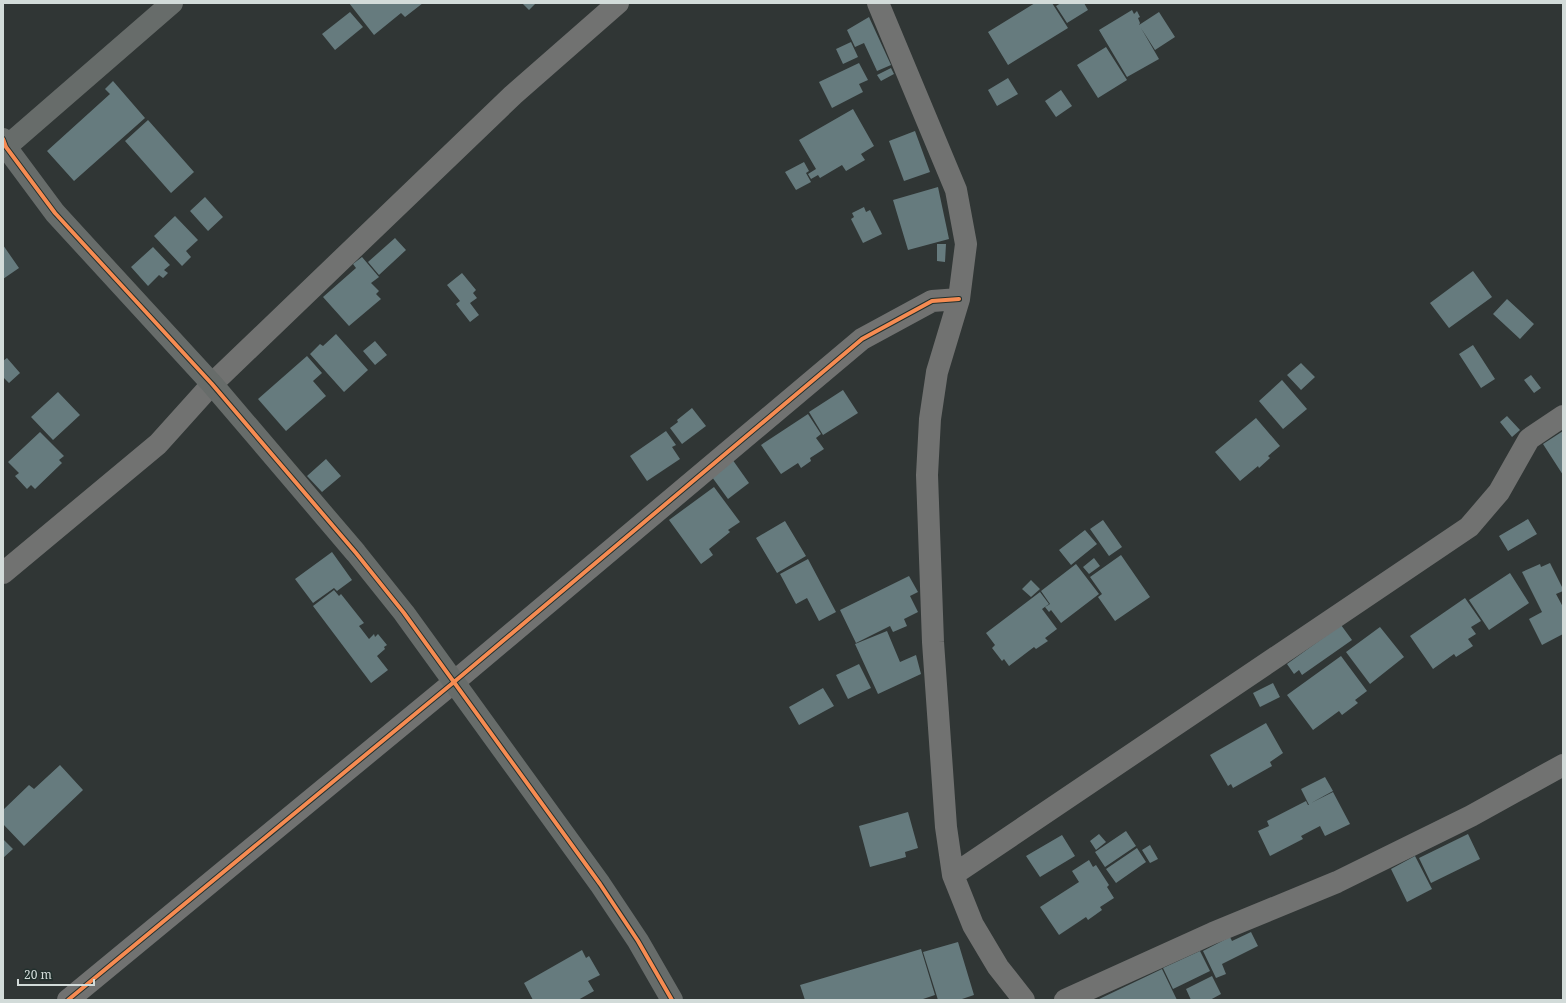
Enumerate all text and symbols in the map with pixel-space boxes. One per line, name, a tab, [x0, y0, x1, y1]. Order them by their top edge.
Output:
scale bar	[18, 961, 94, 987]
text: 20 m	[24, 966, 52, 983]

